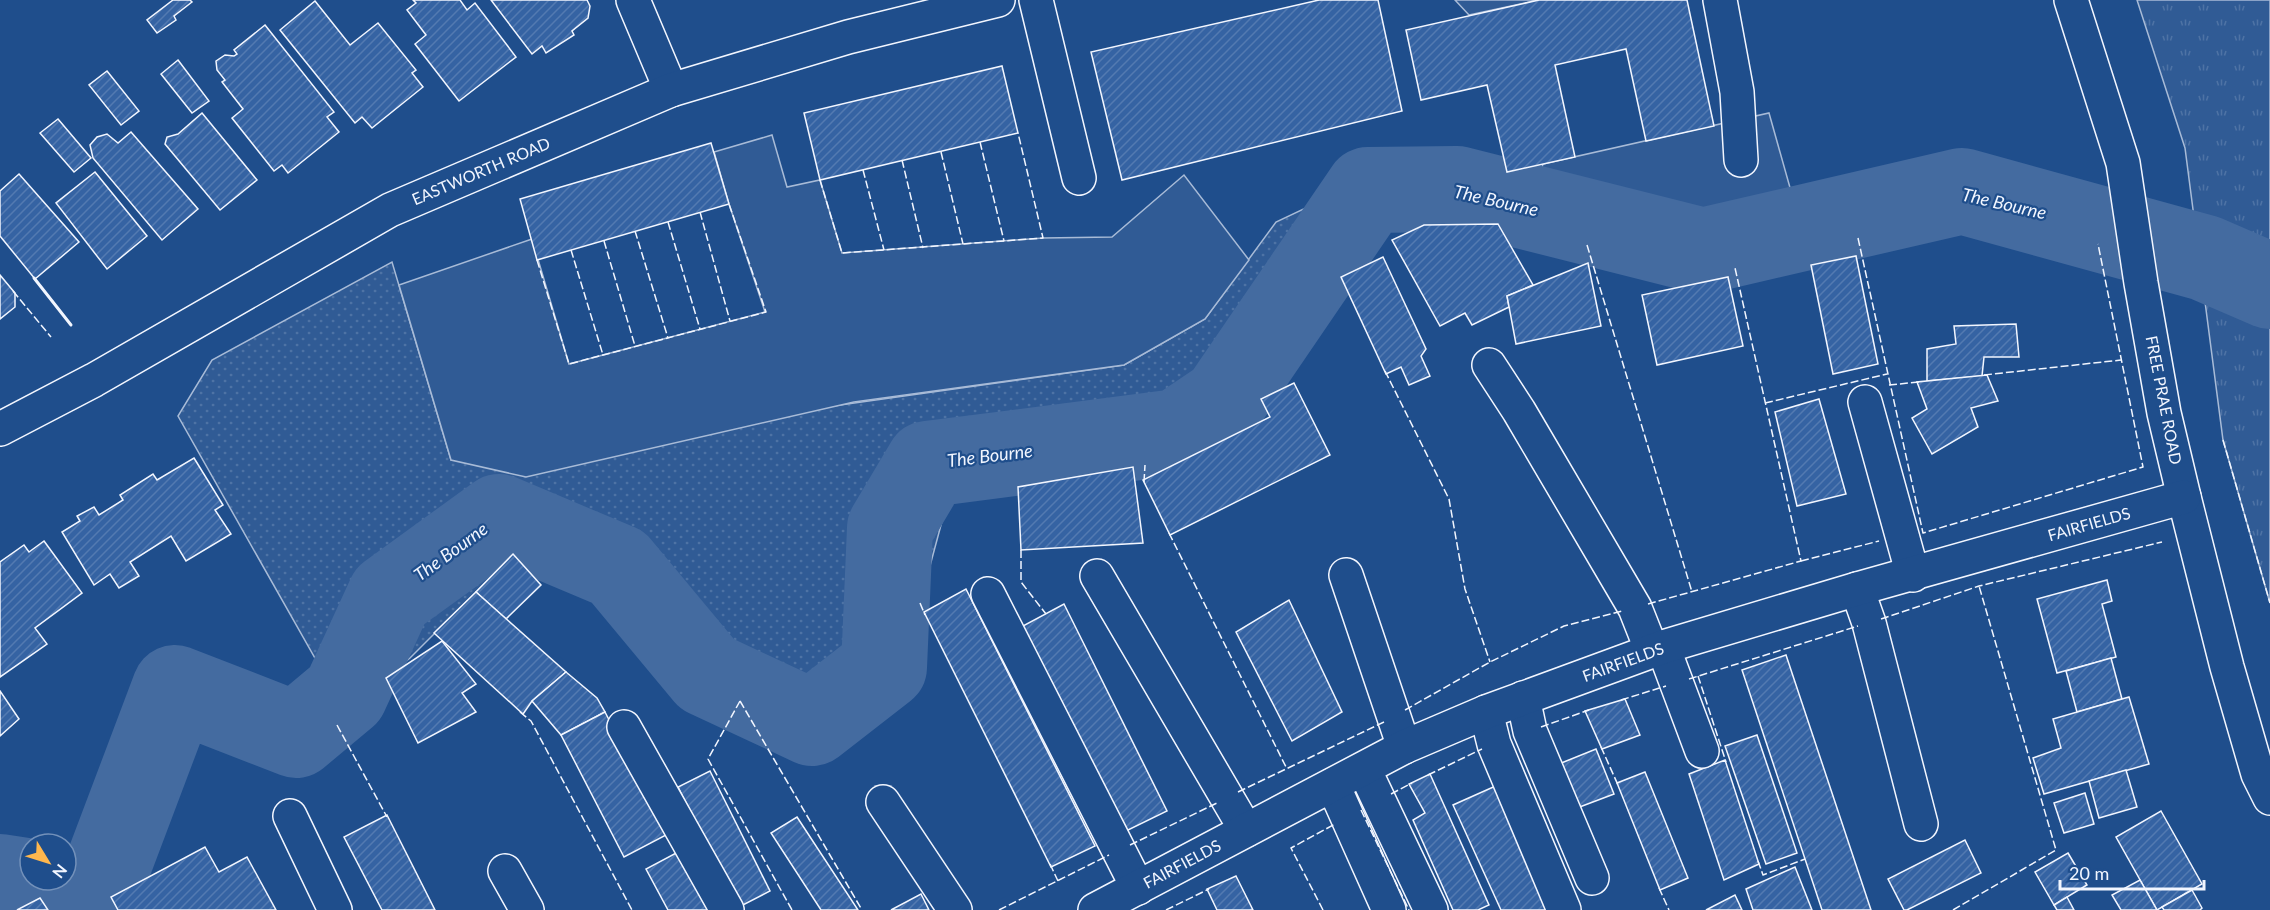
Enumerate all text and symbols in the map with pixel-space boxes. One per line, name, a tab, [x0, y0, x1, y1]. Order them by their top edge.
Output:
street label: EASTWORTH ROAD	[409, 133, 553, 208]
water label: The Bourne	[1452, 180, 1541, 220]
water label: The Bourne	[1960, 183, 2049, 223]
street label: FREE PRAE ROAD	[2143, 334, 2186, 466]
water label: The Bourne	[946, 439, 1034, 471]
street label: FAIRFIELDS	[2045, 503, 2132, 544]
water label: The Bourne	[409, 517, 492, 585]
street label: FAIRFIELDS	[1580, 638, 1666, 685]
north arrow	[18, 832, 78, 892]
street label: FAIRFIELDS	[1140, 835, 1224, 892]
scale bar	[2060, 853, 2204, 891]
text: N	[49, 861, 71, 882]
text: 20 m	[2069, 862, 2109, 884]

